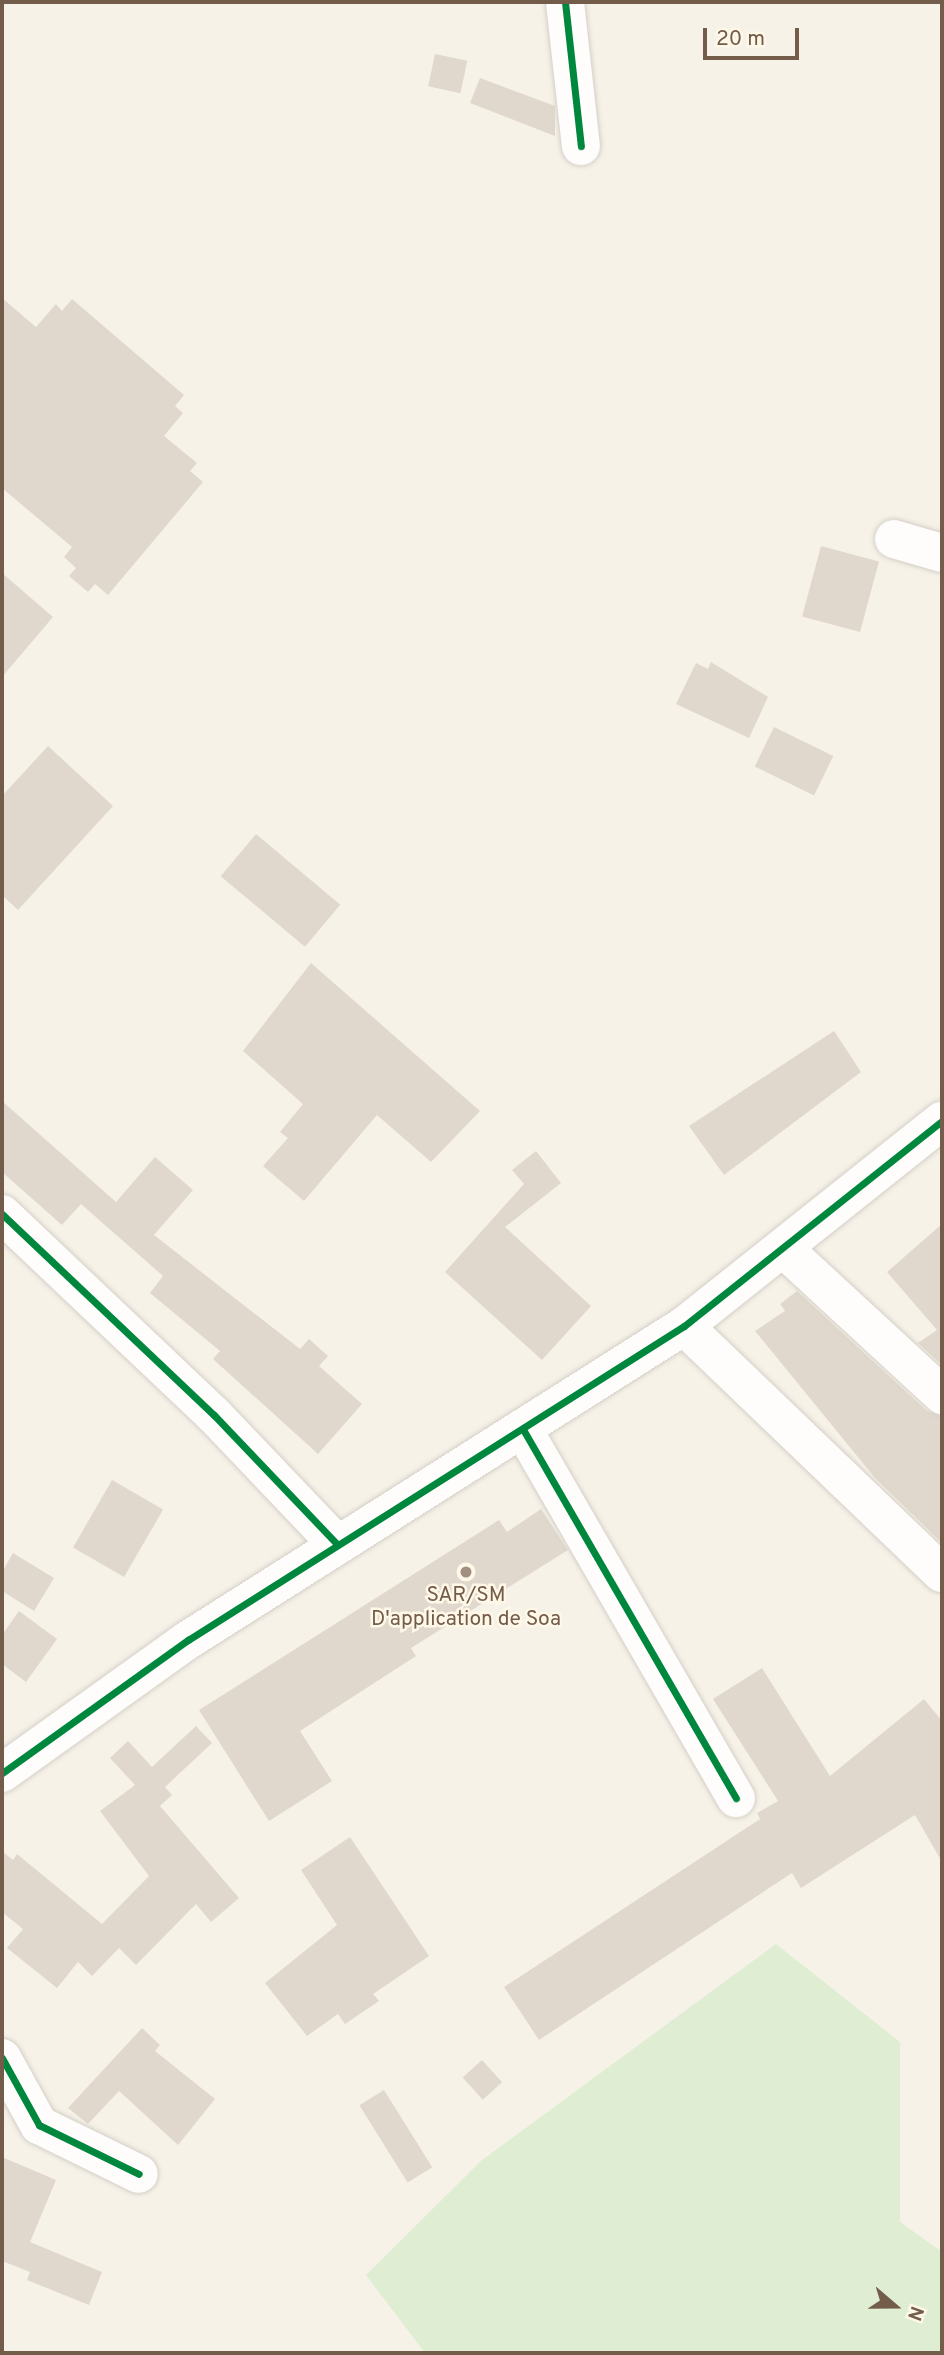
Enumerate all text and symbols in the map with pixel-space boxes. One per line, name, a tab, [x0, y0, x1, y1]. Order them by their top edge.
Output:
scale bar	[706, 14, 802, 58]
text: 20 m	[716, 26, 765, 53]
marker: SAR/SM D'application de Soa	[458, 1564, 474, 1580]
place label: SAR/SM D'application de Soa	[371, 1583, 561, 1633]
north arrow	[860, 2271, 930, 2341]
text: N	[901, 2303, 928, 2324]

